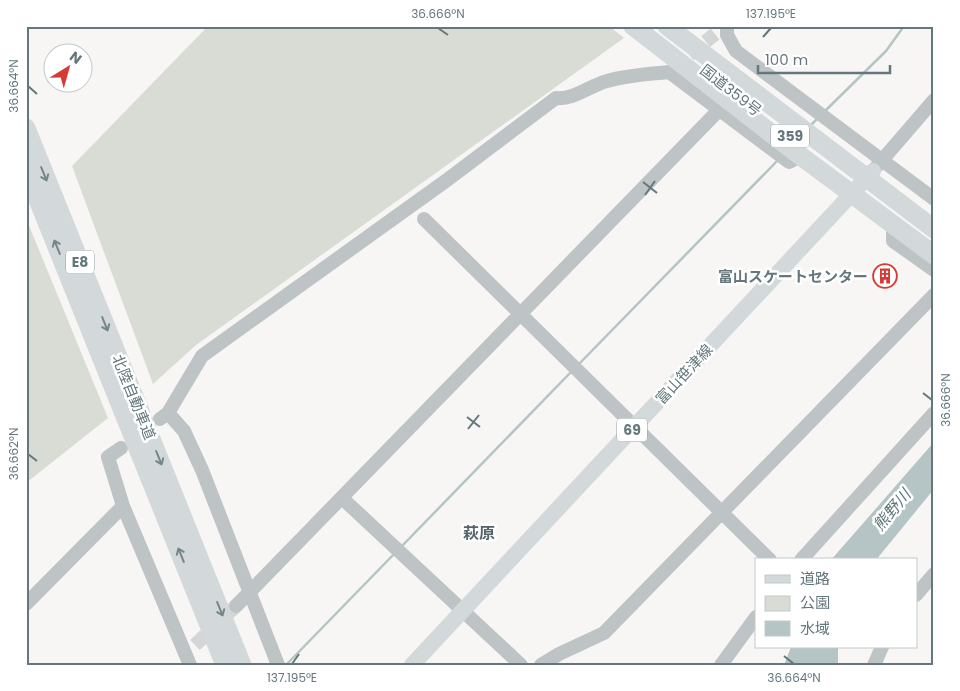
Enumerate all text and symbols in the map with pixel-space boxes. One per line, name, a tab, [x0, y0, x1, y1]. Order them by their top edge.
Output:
text: 36.666°N	[411, 5, 465, 22]
text: 137.195°E	[746, 5, 796, 22]
north arrow	[42, 42, 92, 92]
scale bar	[758, 42, 890, 74]
text: N	[66, 46, 86, 69]
text: 100 m	[765, 49, 808, 70]
text: 36.664°N	[5, 59, 22, 113]
street label: 国道359号	[696, 59, 766, 121]
road number: 359	[771, 124, 809, 148]
one-way arrow	[40, 166, 50, 181]
one-way arrow	[52, 240, 61, 255]
road number: E8	[66, 250, 94, 274]
building icon: 富山スケートセンター	[872, 263, 898, 289]
place label: 富山スケートセンター	[718, 266, 868, 287]
one-way arrow	[101, 316, 111, 331]
street label: 富山笹津線	[651, 339, 717, 409]
street label: 北陸自動車道	[107, 351, 161, 443]
text: 36.666°N	[937, 373, 954, 427]
road number: 69	[617, 418, 647, 442]
text: 36.662°N	[5, 428, 22, 480]
one-way arrow	[155, 450, 164, 465]
water label: 熊野川	[868, 483, 918, 536]
district label: 萩原	[463, 522, 495, 545]
one-way arrow	[176, 547, 185, 563]
legend	[755, 558, 918, 648]
text: 道路	[800, 568, 830, 589]
text: 公園	[800, 592, 830, 613]
one-way arrow	[215, 601, 225, 616]
text: 水域	[800, 618, 830, 639]
text: 137.195°E	[267, 669, 317, 686]
text: 36.664°N	[767, 669, 821, 686]

